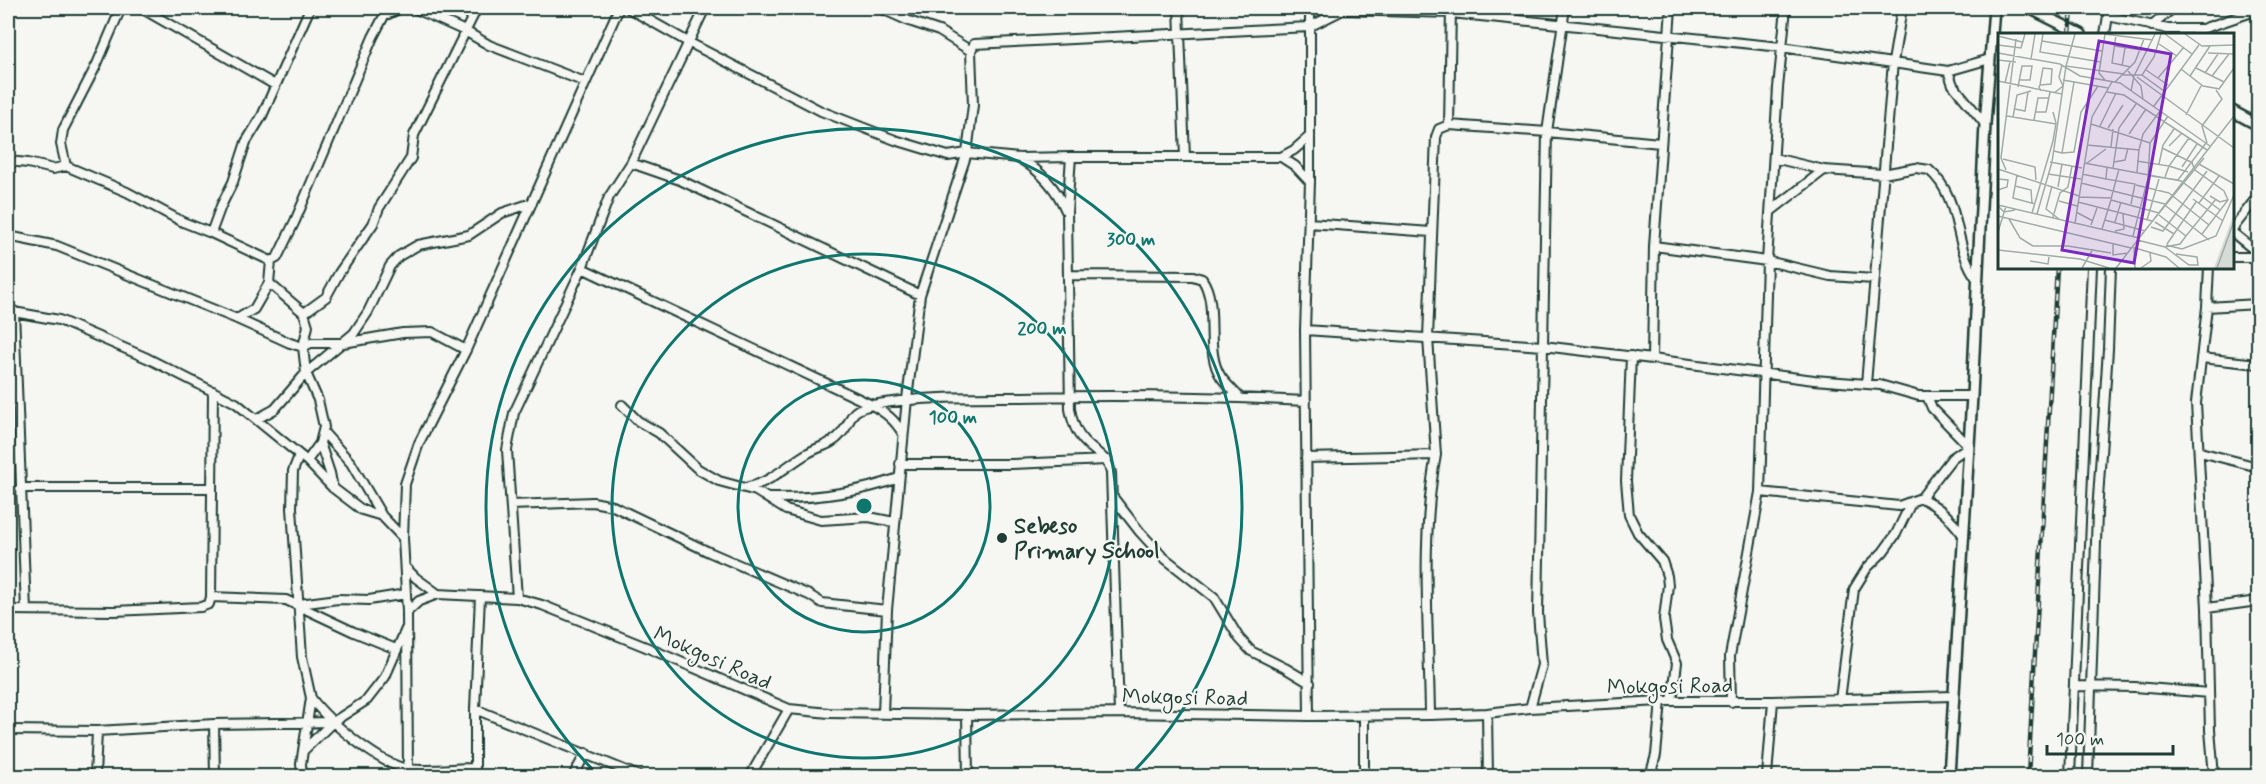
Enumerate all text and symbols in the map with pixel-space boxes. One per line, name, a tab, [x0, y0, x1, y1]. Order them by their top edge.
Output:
inset map	[1998, 33, 2233, 268]
text: 300 m	[1107, 228, 1155, 252]
text: 200 m	[1017, 317, 1067, 341]
text: 100 m	[929, 406, 977, 430]
centre of rings	[854, 496, 874, 516]
place label: Sebeso Primary School	[1014, 513, 1159, 566]
marker: Sebeso Primary School	[995, 531, 1009, 545]
street label: Mokgosi Road	[648, 620, 776, 700]
street label: Mokgosi Road	[1607, 672, 1733, 705]
street label: Mokgosi Road	[1122, 683, 1248, 716]
scale bar	[2047, 718, 2173, 756]
text: 100 m	[2056, 728, 2104, 752]

